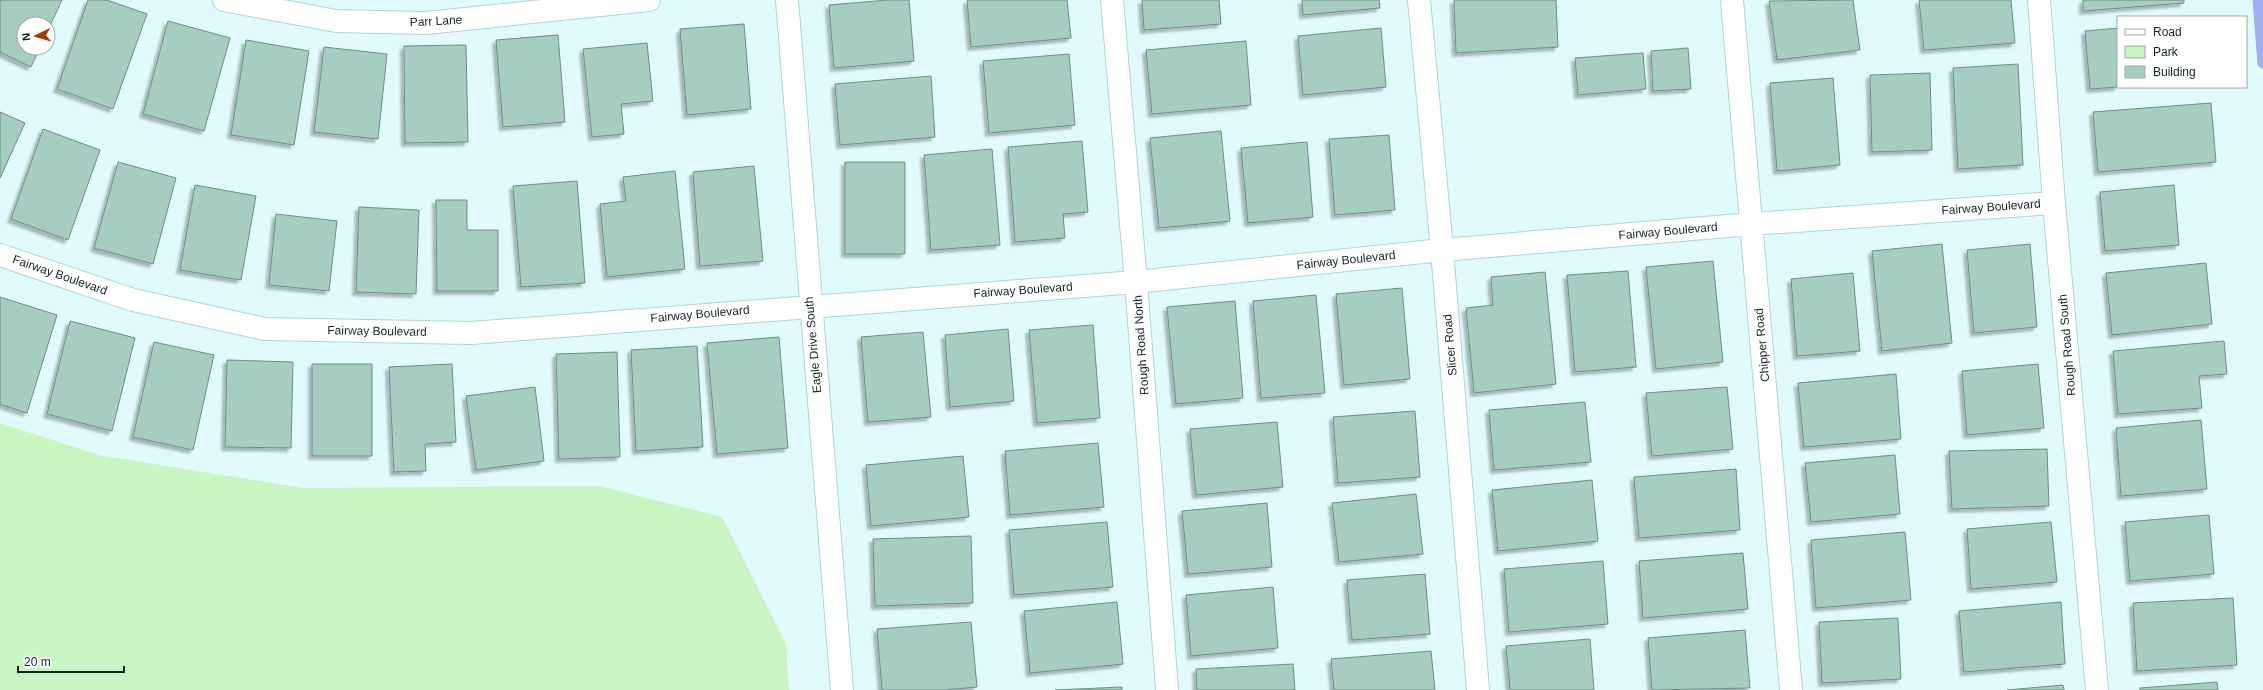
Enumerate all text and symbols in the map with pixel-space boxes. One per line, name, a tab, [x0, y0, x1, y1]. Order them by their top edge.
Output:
street label: Parr Lane	[409, 13, 463, 29]
north arrow	[16, 16, 56, 56]
legend	[2117, 16, 2247, 88]
text: Road	[2153, 25, 2182, 39]
text: N	[20, 32, 32, 41]
text: Park	[2153, 45, 2179, 59]
text: Building	[2153, 65, 2196, 79]
street label: Fairway Boulevard	[1941, 197, 2041, 217]
street label: Fairway Boulevard	[1618, 220, 1718, 242]
street label: Fairway Boulevard	[1296, 248, 1396, 272]
street label: Fairway Boulevard	[11, 252, 109, 298]
street label: Fairway Boulevard	[973, 280, 1073, 300]
street label: Rough Road South	[2056, 294, 2078, 396]
street label: Rough Road North	[1131, 295, 1151, 395]
street label: Eagle Drive South	[802, 296, 824, 394]
street label: Fairway Boulevard	[650, 303, 750, 325]
street label: Chipper Road	[1752, 308, 1772, 382]
street label: Slicer Road	[1440, 313, 1460, 377]
street label: Fairway Boulevard	[327, 323, 427, 339]
scale bar	[18, 648, 124, 674]
text: 20 m	[24, 655, 51, 669]

